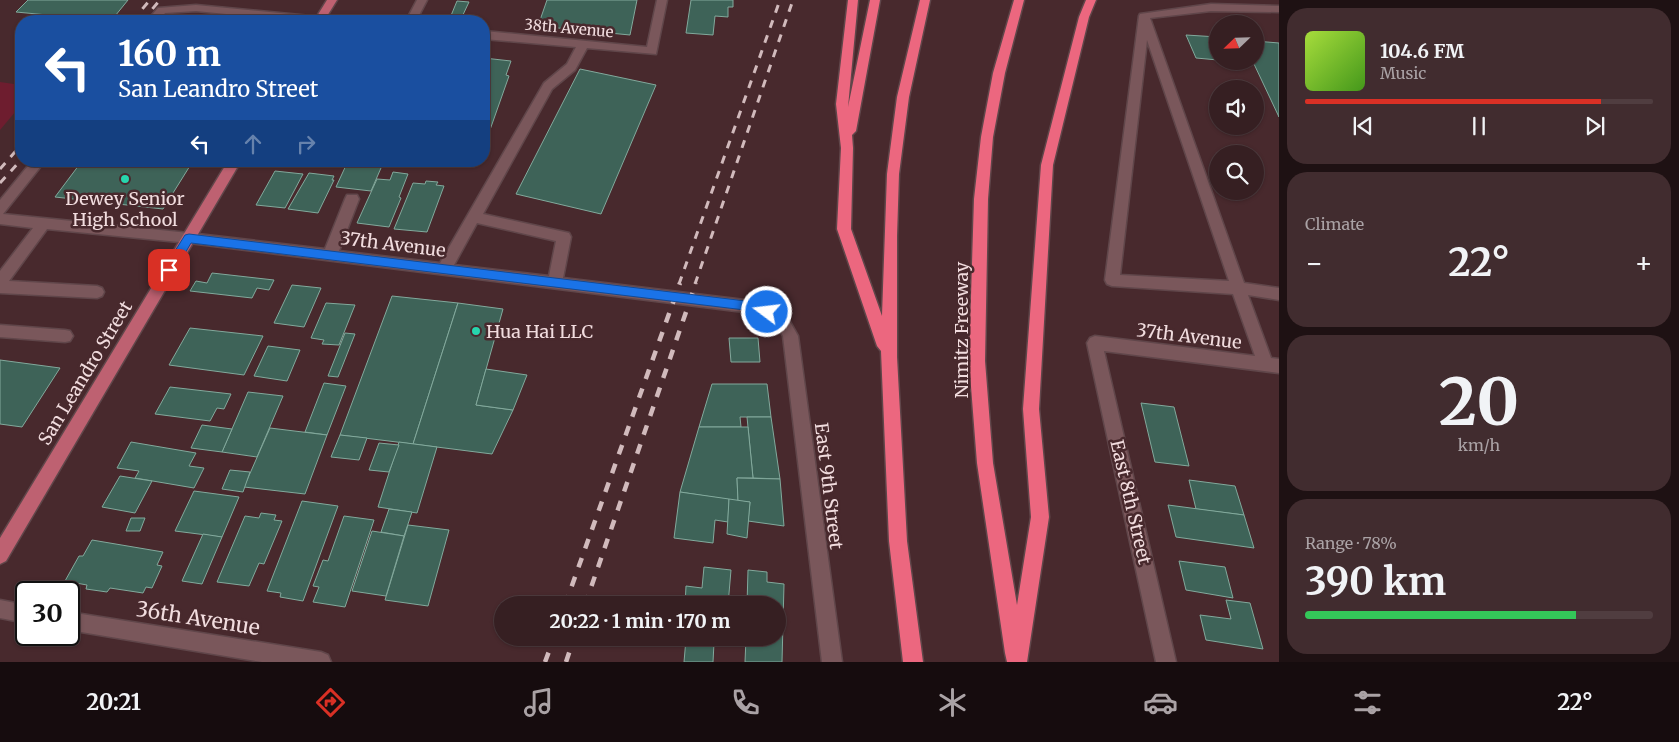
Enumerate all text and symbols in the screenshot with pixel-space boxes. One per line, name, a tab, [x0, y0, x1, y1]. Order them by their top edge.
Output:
street label: 38th Avenue	[524, 15, 614, 41]
north arrow	[1209, 15, 1264, 70]
map controls	[1209, 15, 1264, 200]
text: 160 m	[118, 32, 221, 76]
icon: left	[35, 35, 100, 100]
text: 104.6 FM	[1380, 39, 1464, 63]
text: Music	[1380, 63, 1426, 83]
text: San Leandro Street	[118, 75, 318, 103]
button: sound	[1209, 80, 1264, 135]
icon: previous	[1349, 112, 1377, 140]
icon: pause	[1465, 112, 1493, 140]
icon: next	[1581, 112, 1609, 140]
icon: left	[186, 130, 214, 158]
icon: ahead	[239, 130, 267, 158]
icon: right	[292, 130, 320, 158]
button: search	[1209, 145, 1264, 200]
marker: Dewey Senior High School	[119, 173, 131, 185]
place label: Dewey Senior High School	[65, 187, 185, 231]
text: Climate	[1305, 214, 1364, 234]
street label: 37th Avenue	[339, 226, 447, 262]
text: 22°	[1448, 239, 1510, 286]
text: −	[1305, 245, 1324, 281]
text: +	[1634, 245, 1653, 281]
pin	[148, 249, 190, 291]
icon: arrive	[155, 256, 183, 284]
street label: Nimitz Freeway	[950, 261, 973, 398]
position arrow	[740, 285, 792, 337]
street label: San Leandro Street	[33, 297, 137, 449]
street label: 37th Avenue	[1135, 318, 1243, 354]
place label: Hua Hai LLC	[486, 320, 594, 343]
marker: Hua Hai LLC	[470, 325, 482, 337]
text: 20	[1439, 361, 1519, 443]
street label: East 9th Street	[810, 421, 848, 551]
text: km/h	[1458, 435, 1500, 455]
street label: East 8th Street	[1105, 437, 1157, 567]
text: Range · 78%	[1305, 533, 1397, 553]
text: 390 km	[1305, 558, 1446, 605]
speed limit sign: 30	[15, 581, 80, 646]
street label: 36th Avenue	[134, 595, 262, 641]
text: 20:22 · 1 min · 170 m	[550, 609, 730, 633]
icon: directions	[313, 685, 348, 720]
icon: music	[521, 685, 556, 720]
icon: phone	[728, 685, 763, 720]
icon: climate	[935, 685, 970, 720]
icon: car	[1143, 685, 1178, 720]
icon: filters	[1350, 685, 1385, 720]
text: 20:21	[86, 688, 141, 716]
text: 22°	[1557, 688, 1593, 716]

